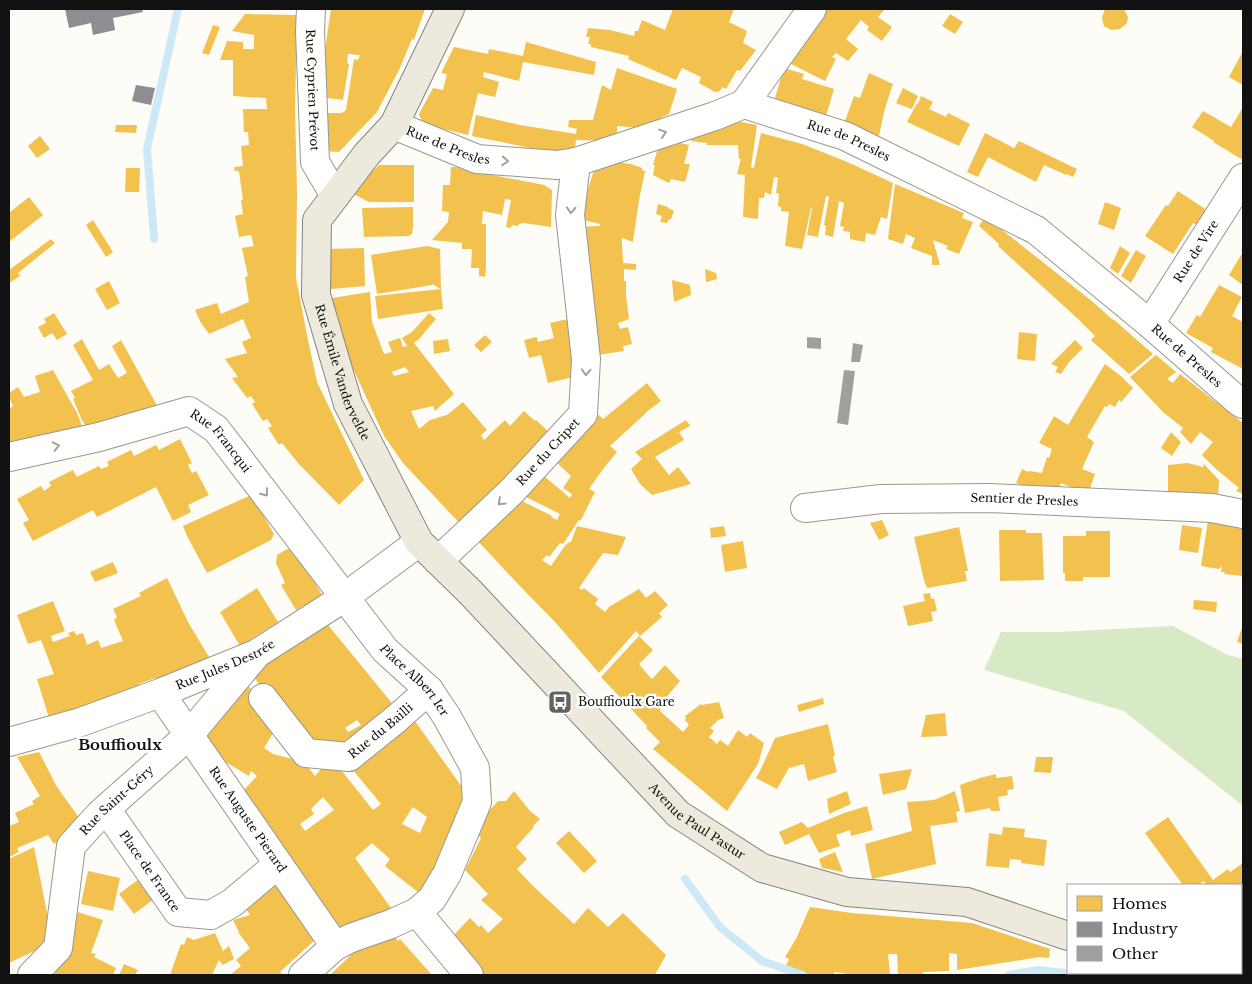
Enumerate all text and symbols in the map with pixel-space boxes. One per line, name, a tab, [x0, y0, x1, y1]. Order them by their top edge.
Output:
street label: Rue Cyprien Prévot	[303, 29, 323, 152]
street label: Rue de Presles	[805, 117, 893, 164]
street label: Rue de Presles	[404, 123, 490, 167]
one-way arrow	[658, 129, 667, 139]
one-way arrow	[502, 156, 510, 167]
one-way arrow	[566, 206, 577, 214]
street label: Rue de Vire	[1170, 217, 1221, 285]
street label: Rue Émile Vandervelde	[312, 302, 374, 443]
street label: Rue de Presles	[1148, 321, 1225, 390]
one-way arrow	[580, 368, 591, 376]
street label: Rue Francqui	[187, 406, 255, 475]
street label: Rue du Cripet	[513, 414, 583, 488]
one-way arrow	[52, 441, 61, 452]
one-way arrow	[259, 487, 268, 497]
street label: Sentier de Presles	[970, 490, 1079, 509]
one-way arrow	[498, 496, 507, 505]
street label: Rue Jules Destrée	[173, 636, 278, 693]
street label: Place Albert Ier	[377, 642, 452, 719]
bus stop icon: Bouffioulx Gare	[547, 689, 573, 715]
place label: Bouffioulx Gare	[578, 694, 675, 709]
street label: Rue du Bailli	[345, 700, 416, 762]
district label: Bouffioulx	[78, 735, 162, 754]
street label: Rue Saint-Géry	[76, 762, 157, 838]
street label: Rue Auguste Pierard	[206, 764, 290, 875]
street label: Avenue Paul Pastur	[645, 779, 748, 862]
street label: Place de France	[116, 827, 184, 915]
legend	[1067, 884, 1242, 974]
text: Homes	[1112, 894, 1167, 913]
text: Industry	[1112, 919, 1178, 938]
text: Other	[1112, 944, 1159, 963]

